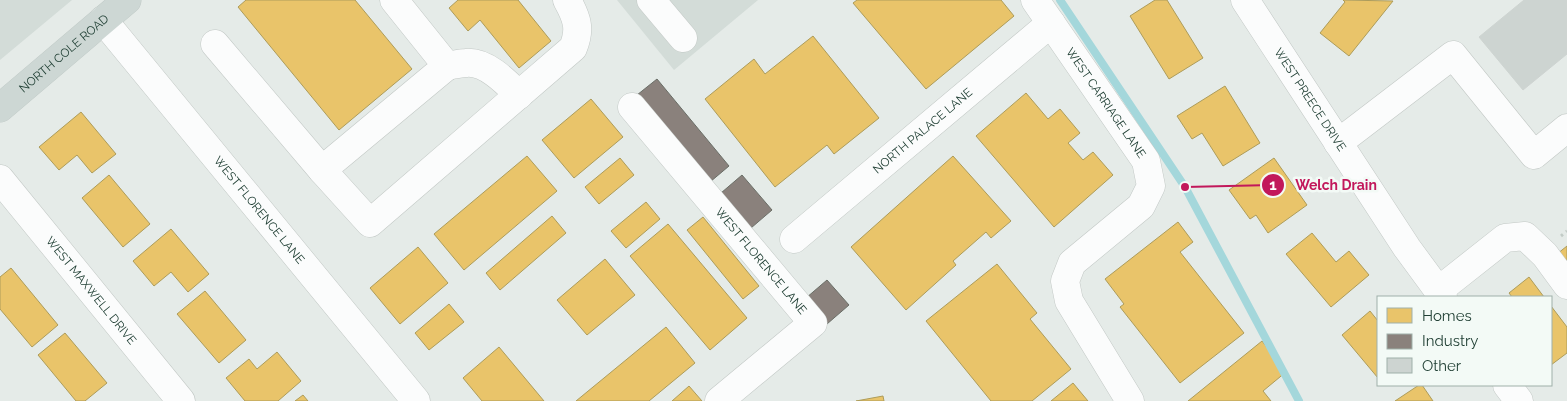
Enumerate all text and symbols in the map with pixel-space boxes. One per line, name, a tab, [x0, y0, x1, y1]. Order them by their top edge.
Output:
street label: NORTH COLE ROAD	[16, 11, 112, 96]
street label: WEST CARRIAGE LANE	[1063, 45, 1149, 161]
street label: WEST PREECE DRIVE	[1271, 45, 1349, 154]
street label: NORTH PALACE LANE	[870, 85, 975, 177]
street label: WEST FLORENCE LANE	[211, 154, 307, 267]
callout: Welch Drain	[1260, 171, 1387, 200]
text: 1	[1269, 176, 1277, 194]
text: Welch Drain	[1295, 177, 1377, 193]
street label: WEST FLORENCE LANE	[712, 205, 810, 317]
street label: WEST MAXWELL DRIVE	[43, 234, 139, 347]
legend	[1377, 296, 1552, 386]
text: Homes	[1422, 307, 1472, 325]
text: Industry	[1422, 332, 1478, 350]
text: Other	[1422, 357, 1462, 375]

